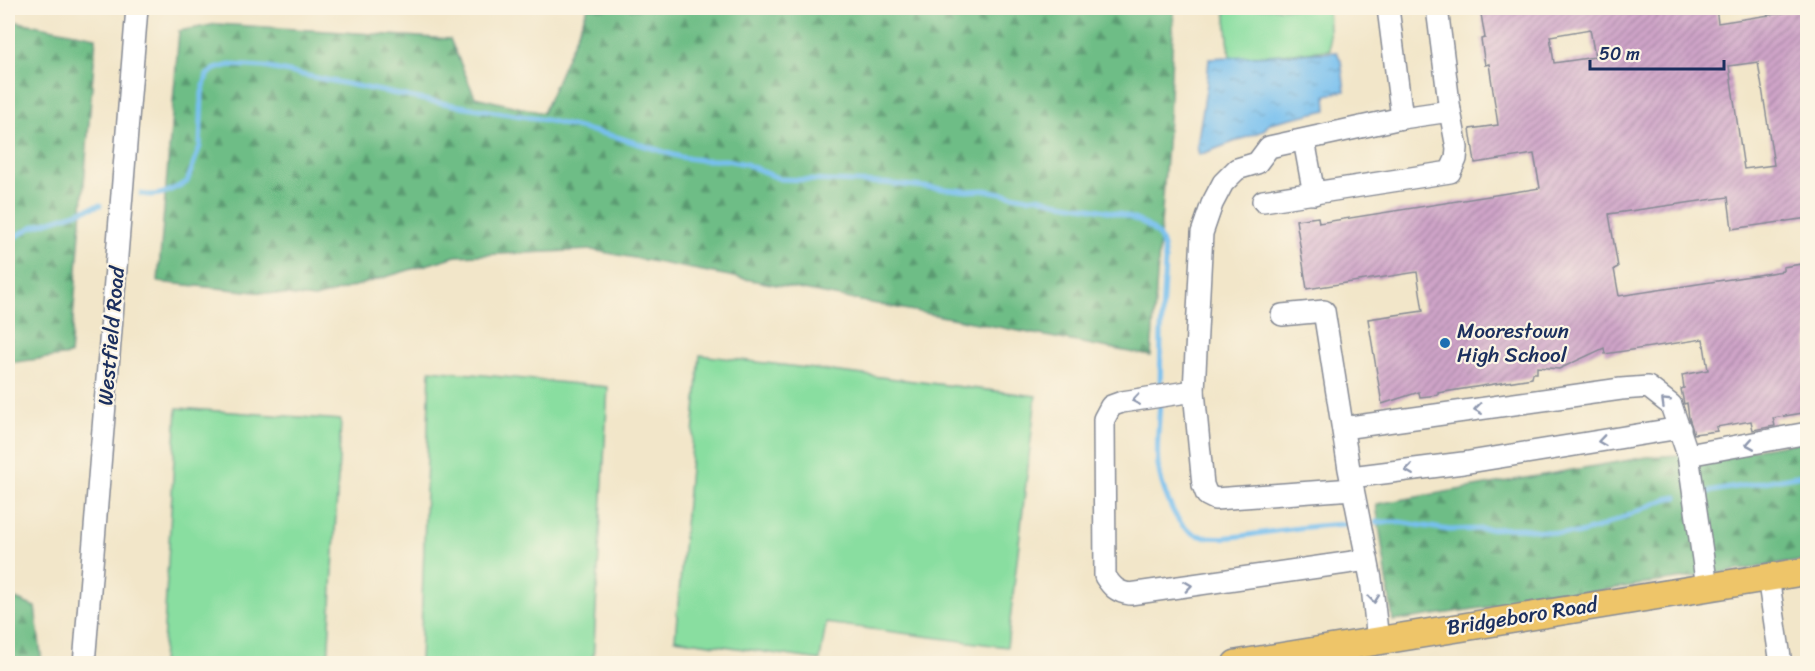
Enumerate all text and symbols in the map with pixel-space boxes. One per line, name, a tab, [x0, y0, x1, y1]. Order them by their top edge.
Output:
scale bar	[1590, 33, 1724, 71]
text: 50 m	[1599, 38, 1640, 70]
street label: Westfield Road	[86, 263, 136, 407]
place label: Moorestown High School	[1457, 312, 1569, 374]
marker: Moorestown High School	[1438, 336, 1452, 350]
one-way arrow	[1131, 393, 1141, 405]
one-way arrow	[1662, 398, 1672, 409]
one-way arrow	[1473, 403, 1482, 415]
one-way arrow	[1597, 434, 1606, 446]
one-way arrow	[1745, 437, 1755, 450]
one-way arrow	[1404, 464, 1414, 476]
one-way arrow	[1184, 580, 1193, 592]
street label: Bridgeboro Road	[1444, 585, 1602, 647]
one-way arrow	[1367, 595, 1379, 604]

